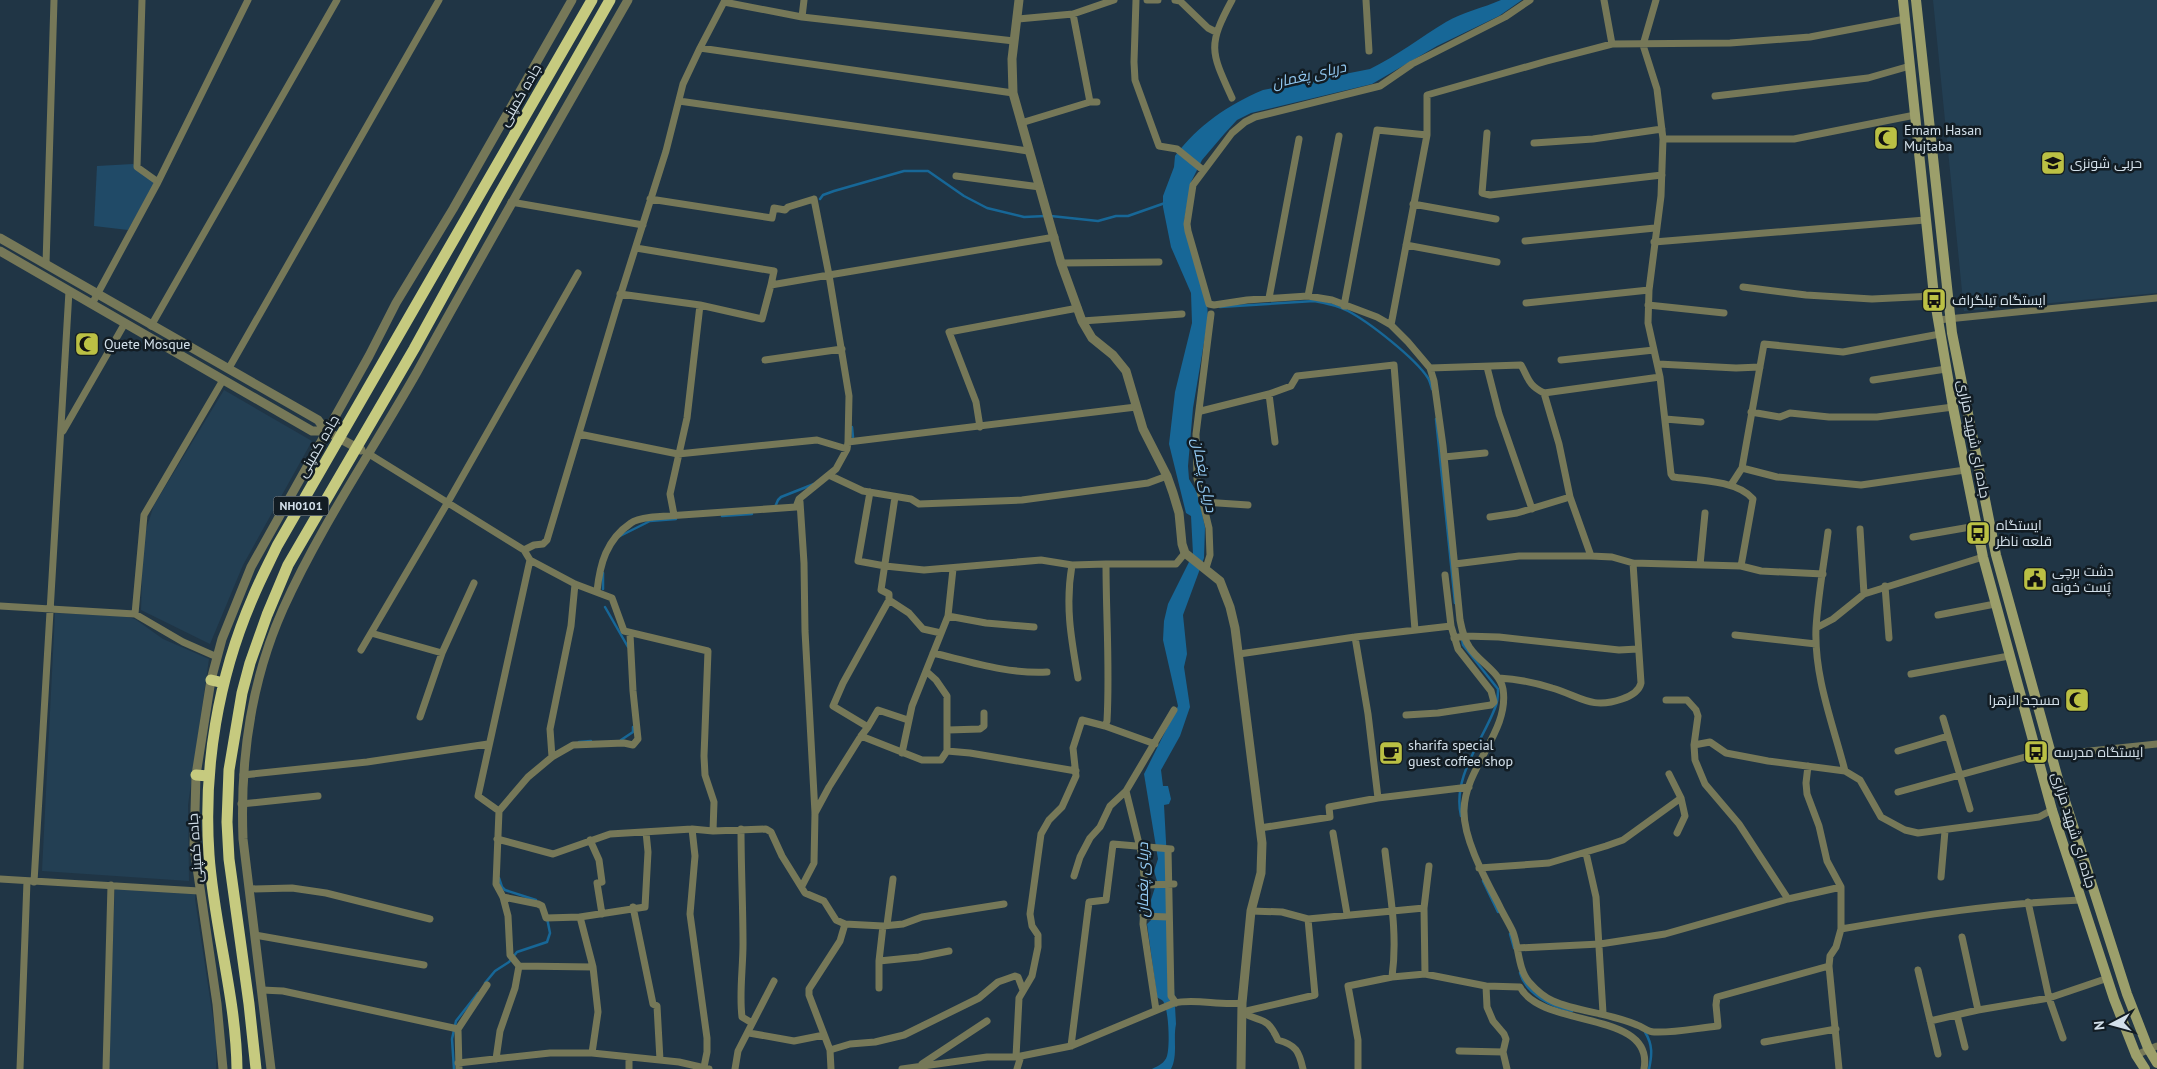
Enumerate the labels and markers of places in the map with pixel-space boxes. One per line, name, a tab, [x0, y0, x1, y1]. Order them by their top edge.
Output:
place label: Emam Hasan Mujtaba	[1904, 121, 1982, 155]
mosque icon: Emam Hasan Mujtaba	[1873, 125, 1899, 151]
school or university icon: حربی شونزی	[2040, 150, 2066, 176]
place label: حربی شونزی	[2070, 154, 2142, 172]
bus stop icon: ایستگاه تیلگراف	[1921, 287, 1947, 313]
place label: ایستگاه تیلگراف	[1952, 291, 2046, 309]
mosque icon: Quete Mosque	[74, 331, 100, 357]
place label: Quete Mosque	[104, 335, 190, 353]
place label: ایستگاه قلعه ناظر	[1995, 516, 2052, 550]
bus stop icon: ایستگاه قلعه ناظر	[1965, 520, 1991, 546]
place label: دشت برچی پُست خونه	[2052, 562, 2114, 597]
public building icon: دشت برچی پُست خونه	[2022, 566, 2048, 592]
mosque icon: مسجد الزهرا	[2064, 687, 2090, 713]
place label: مسجد الزهرا	[1988, 691, 2060, 709]
place label: sharifa special guest coffee shop	[1408, 736, 1513, 770]
bus stop icon: ایستگاه مدرسه	[2023, 739, 2049, 765]
cafe icon: sharifa special guest coffee shop	[1378, 740, 1404, 766]
place label: ایستگاه مدرسه	[2054, 743, 2143, 761]

